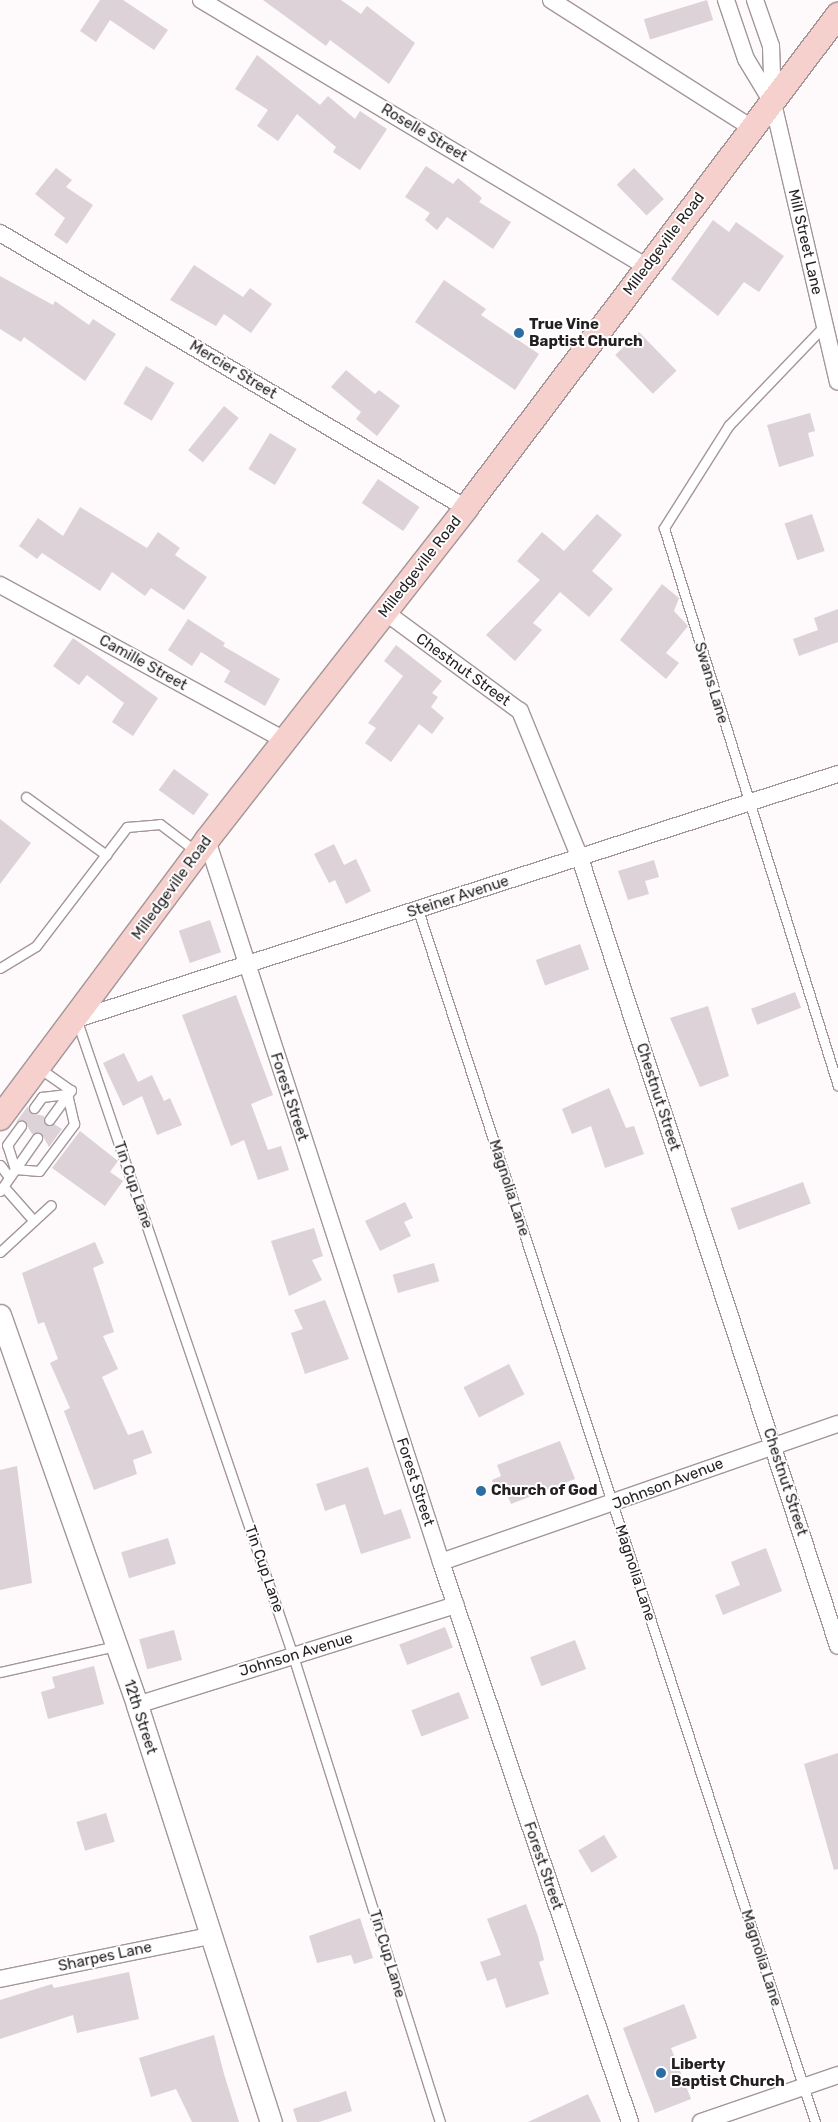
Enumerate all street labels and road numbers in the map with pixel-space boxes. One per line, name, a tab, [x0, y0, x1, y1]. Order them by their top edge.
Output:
street label: Roselle Street	[378, 100, 470, 166]
street label: Mill Street Lane	[784, 187, 826, 297]
street label: Milledgeville Road	[619, 189, 709, 299]
street label: Mercier Street	[186, 337, 280, 403]
street label: Milledgeville Road	[375, 513, 465, 621]
street label: Chestnut Street	[412, 630, 514, 710]
street label: Camille Street	[96, 631, 190, 695]
street label: Swans Lane	[690, 640, 732, 726]
street label: Milledgeville Road	[128, 833, 216, 943]
street label: Steiner Avenue	[405, 872, 511, 922]
street label: Chestnut Street	[632, 1041, 684, 1153]
street label: Forest Street	[266, 1051, 312, 1143]
street label: Magnolia Lane	[485, 1138, 533, 1238]
street label: Tin Cup Lane	[110, 1139, 156, 1231]
street label: Chestnut Street	[759, 1426, 811, 1538]
street label: Forest Street	[392, 1436, 438, 1528]
street label: Johnson Avenue	[610, 1454, 726, 1514]
street label: Tin Cup Lane	[241, 1523, 287, 1615]
street label: Magnolia Lane	[611, 1523, 659, 1623]
street label: Johnson Avenue	[237, 1629, 355, 1681]
street label: 12th Street	[120, 1677, 160, 1757]
street label: Forest Street	[520, 1820, 566, 1912]
street label: Tin Cup Lane	[365, 1908, 409, 2000]
street label: Magnolia Lane	[737, 1908, 785, 2008]
street label: Sharpes Lane	[57, 1938, 153, 1976]

